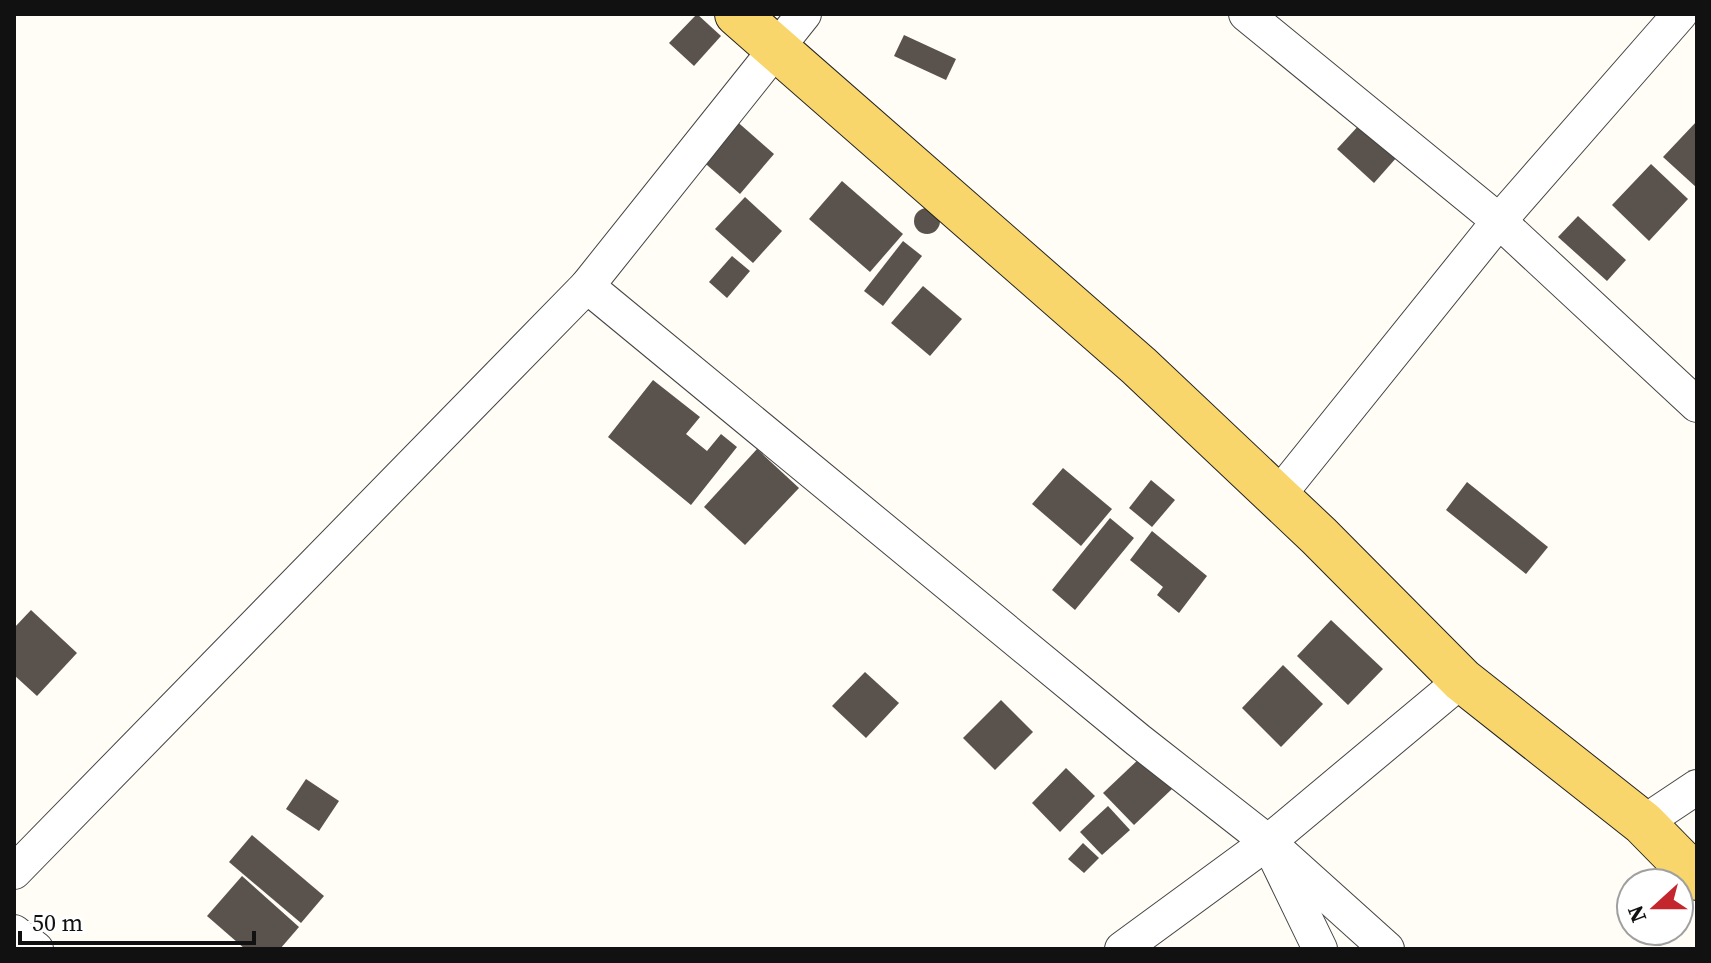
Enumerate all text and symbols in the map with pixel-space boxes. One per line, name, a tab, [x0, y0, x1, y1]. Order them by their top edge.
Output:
north arrow	[1615, 867, 1695, 947]
scale bar	[20, 895, 254, 945]
text: N	[1619, 901, 1653, 927]
text: 50 m	[32, 906, 83, 939]

